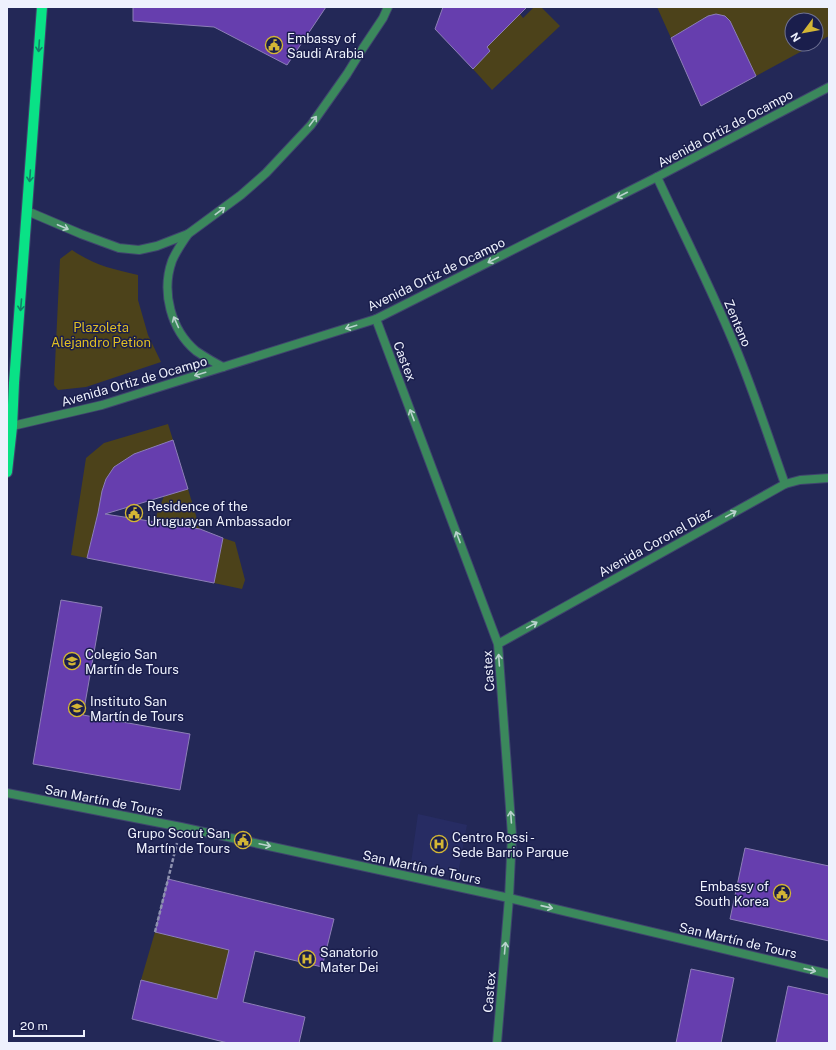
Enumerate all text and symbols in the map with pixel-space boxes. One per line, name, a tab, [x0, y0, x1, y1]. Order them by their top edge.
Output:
north arrow	[784, 12, 824, 52]
text: N	[788, 30, 803, 44]
place label: Embassy of Saudi Arabia	[287, 31, 364, 61]
public building icon: Embassy of Saudi Arabia	[264, 35, 284, 55]
one-way arrow	[36, 39, 43, 52]
street label: Avenida Ortiz de Ocampo	[655, 86, 795, 171]
one-way arrow	[309, 116, 318, 127]
one-way arrow	[26, 169, 33, 182]
one-way arrow	[616, 192, 628, 199]
one-way arrow	[214, 207, 225, 215]
one-way arrow	[57, 224, 69, 231]
street label: Avenida Ortiz de Ocampo	[365, 235, 507, 314]
one-way arrow	[488, 256, 500, 264]
street label: Zenteno	[721, 297, 754, 349]
one-way arrow	[17, 298, 24, 311]
one-way arrow	[171, 316, 179, 328]
park label: Plazoleta Alejandro Petion	[51, 320, 151, 350]
one-way arrow	[344, 324, 357, 331]
street label: Castex	[390, 339, 419, 383]
street label: Avenida Ortiz de Ocampo	[59, 353, 209, 410]
one-way arrow	[194, 371, 207, 378]
one-way arrow	[408, 410, 416, 422]
place label: Residence of the Uruguayan Ambassador	[147, 499, 292, 529]
public building icon: Residence of the Uruguayan Ambassador	[124, 503, 144, 523]
street label: Avenida Coronel Díaz	[596, 505, 715, 580]
one-way arrow	[725, 509, 737, 517]
one-way arrow	[454, 531, 461, 544]
one-way arrow	[526, 620, 538, 628]
place label: Colegio San Martín de Tours	[85, 647, 179, 677]
street label: Castex	[480, 650, 497, 692]
school or university icon: Colegio San Martín de Tours	[62, 651, 82, 671]
one-way arrow	[496, 654, 503, 667]
place label: Instituto San Martín de Tours	[90, 694, 184, 724]
school or university icon: Instituto San Martín de Tours	[67, 698, 87, 718]
street label: San Martín de Tours	[43, 782, 164, 819]
one-way arrow	[507, 811, 514, 824]
place label: Grupo Scout San Martín de Tours	[127, 826, 230, 856]
public building icon: Grupo Scout San Martín de Tours	[233, 830, 253, 850]
place label: Centro Rossi - Sede Barrio Parque	[452, 830, 569, 860]
hospital icon: Centro Rossi - Sede Barrio Parque	[429, 834, 449, 854]
one-way arrow	[258, 842, 271, 850]
street label: San Martín de Tours	[361, 848, 482, 887]
place label: Embassy of South Korea	[694, 879, 769, 909]
public building icon: Embassy of South Korea	[772, 883, 792, 903]
one-way arrow	[540, 904, 553, 912]
street label: San Martín de Tours	[678, 920, 798, 961]
one-way arrow	[501, 942, 508, 955]
place label: Sanatorio Mater Dei	[320, 945, 378, 975]
hospital icon: Sanatorio Mater Dei	[297, 949, 317, 969]
one-way arrow	[803, 966, 816, 974]
street label: Castex	[480, 971, 499, 1013]
scale bar	[14, 1012, 84, 1038]
text: 20 m	[20, 1019, 48, 1033]

